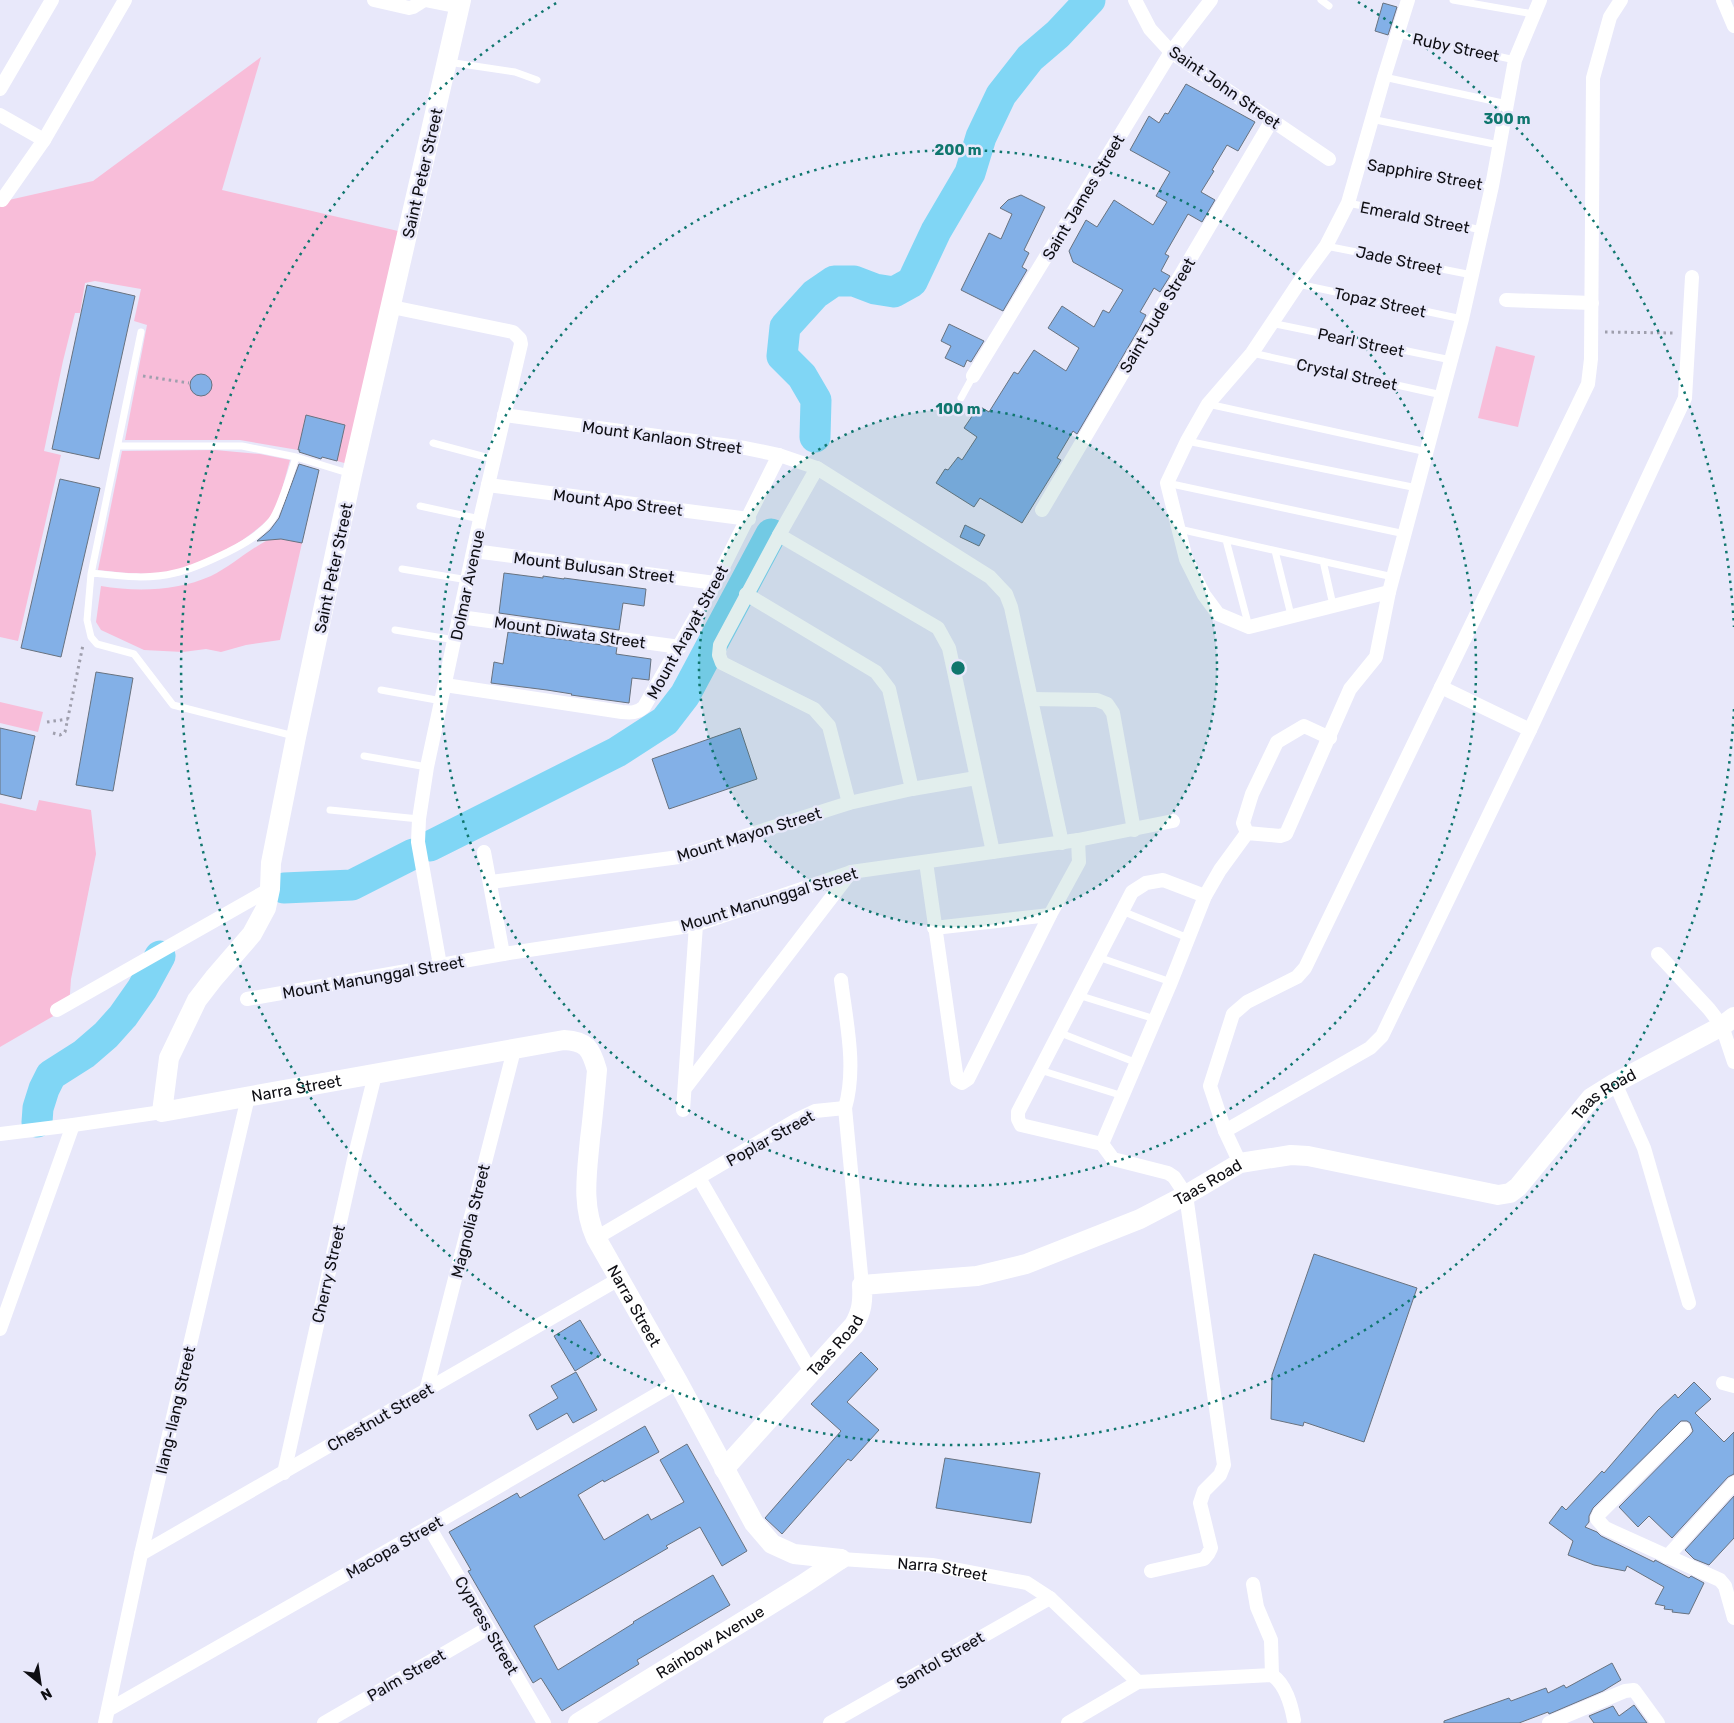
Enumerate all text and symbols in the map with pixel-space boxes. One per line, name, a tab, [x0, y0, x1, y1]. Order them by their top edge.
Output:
street label: Ruby Street	[1411, 29, 1501, 66]
street label: Saint John Street	[1165, 42, 1284, 133]
street label: Saint Peter Street	[398, 106, 447, 240]
text: 300 m	[1483, 110, 1531, 128]
street label: Saint James Street	[1039, 131, 1128, 263]
text: 200 m	[934, 141, 982, 159]
street label: Sapphire Street	[1366, 155, 1484, 194]
street label: Emerald Street	[1358, 198, 1471, 237]
street label: Jade Street	[1354, 242, 1444, 279]
street label: Saint Jude Street	[1116, 254, 1199, 376]
street label: Topaz Street	[1332, 283, 1428, 322]
street label: Pearl Street	[1316, 324, 1406, 361]
street label: Crystal Street	[1295, 355, 1399, 394]
text: 100 m	[936, 400, 980, 418]
street label: Mount Kanlaon Street	[581, 417, 743, 458]
street label: Mount Apo Street	[552, 485, 684, 520]
street label: Saint Peter Street	[310, 501, 357, 635]
street label: Dolmar Avenue	[447, 528, 488, 642]
street label: Mount Bulusan Street	[512, 548, 675, 587]
street label: Mount Arayat Street	[643, 562, 732, 702]
street label: Mount Diwata Street	[493, 612, 647, 653]
centre of rings	[949, 659, 967, 677]
street label: Mount Mayon Street	[675, 803, 824, 866]
street label: Mount Manunggal Street	[678, 864, 860, 935]
street label: Mount Manunggal Street	[281, 952, 465, 1003]
street label: Taas Road	[1568, 1065, 1639, 1124]
street label: Narra Street	[250, 1071, 343, 1106]
street label: Poplar Street	[723, 1106, 817, 1170]
street label: Taas Road	[1171, 1155, 1245, 1210]
street label: Magnolia Street	[447, 1162, 494, 1280]
street label: Cherry Street	[308, 1223, 349, 1325]
street label: Narra Street	[603, 1262, 665, 1350]
street label: Taas Road	[803, 1312, 868, 1381]
street label: Ilang-Ilang Street	[152, 1344, 199, 1476]
street label: Chestnut Street	[324, 1379, 437, 1456]
street label: Macopa Street	[343, 1512, 446, 1583]
street label: Narra Street	[897, 1554, 989, 1585]
street label: Cypress Street	[451, 1573, 522, 1678]
street label: Rainbow Avenue	[653, 1602, 768, 1683]
street label: Santol Street	[893, 1628, 987, 1693]
street label: Palm Street	[364, 1645, 449, 1705]
north arrow	[15, 1658, 65, 1708]
text: N	[38, 1684, 55, 1704]

